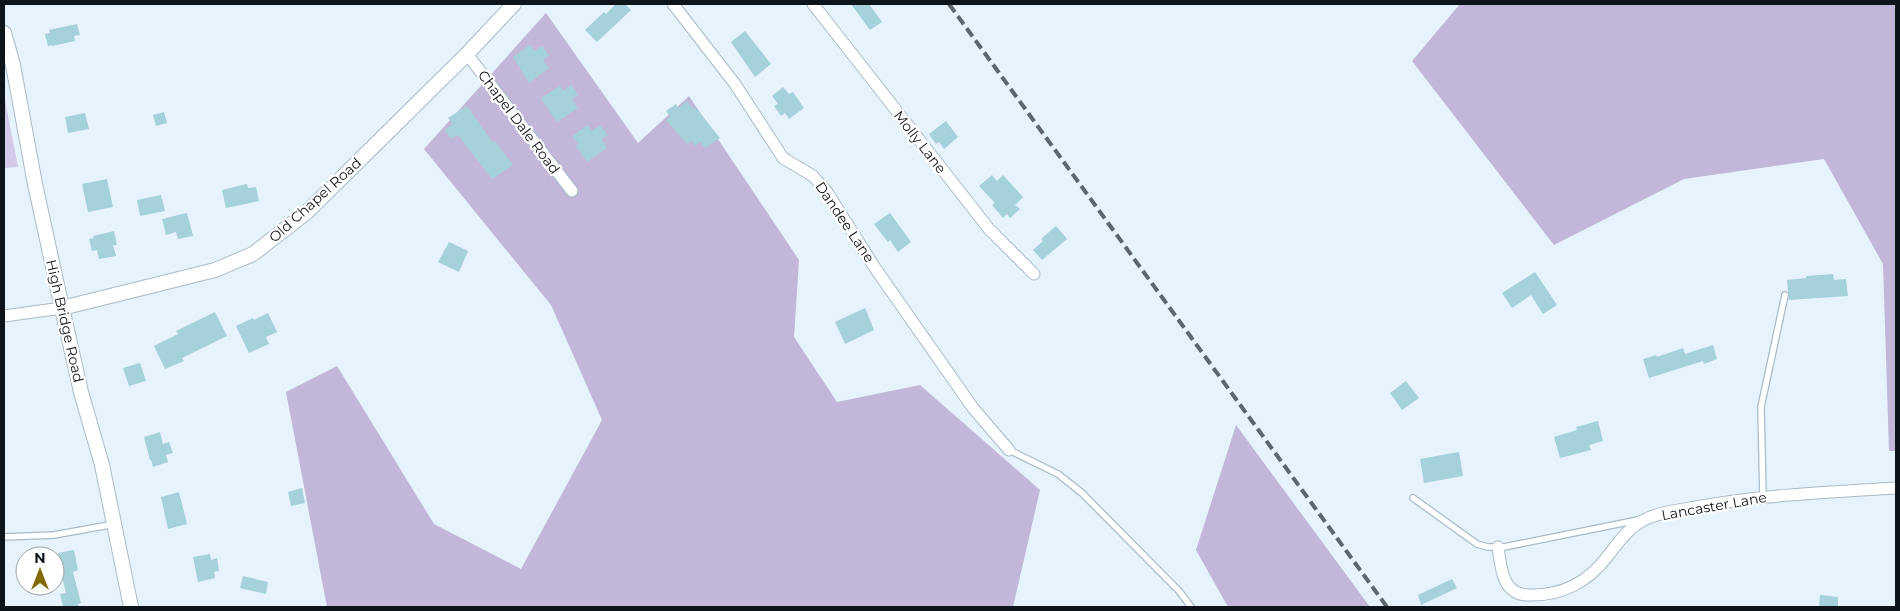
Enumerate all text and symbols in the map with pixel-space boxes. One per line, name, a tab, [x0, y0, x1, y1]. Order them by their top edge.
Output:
street label: Chapel Dale Road	[474, 67, 564, 177]
street label: Molly Lane	[890, 107, 950, 177]
street label: Old Chapel Road	[265, 154, 365, 246]
street label: Dandee Lane	[811, 178, 879, 266]
street label: High Bridge Road	[42, 258, 88, 384]
street label: Lancaster Lane	[1660, 488, 1768, 524]
north arrow	[15, 546, 65, 596]
text: N	[34, 549, 46, 567]

